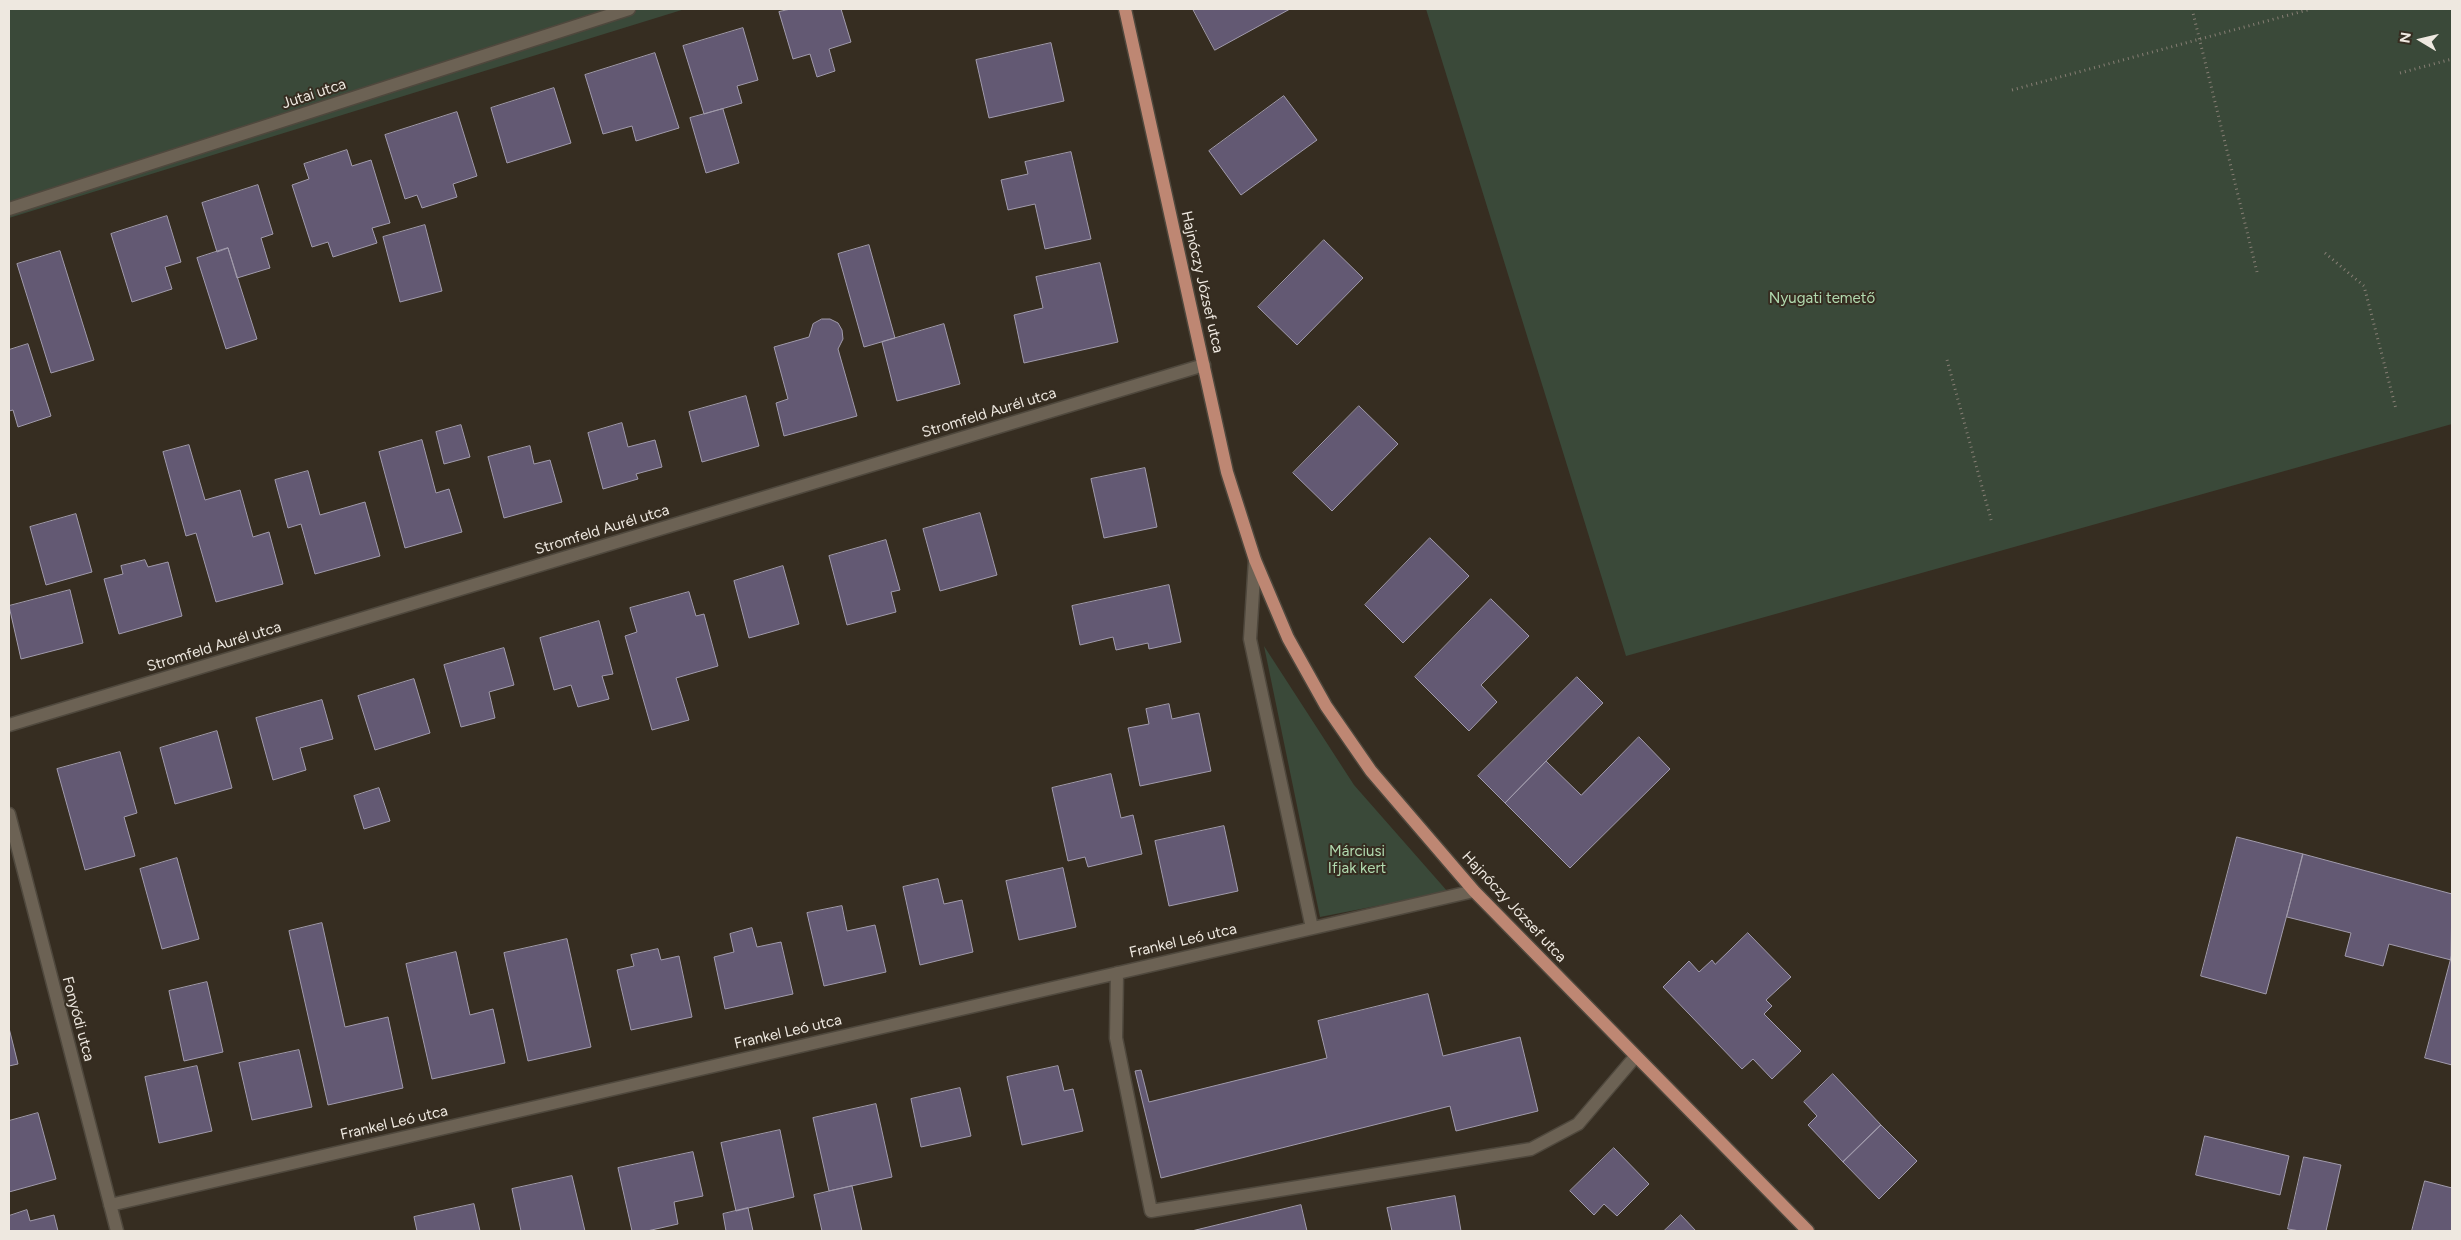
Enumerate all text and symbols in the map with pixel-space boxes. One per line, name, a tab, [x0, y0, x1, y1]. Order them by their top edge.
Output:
north arrow	[2396, 15, 2446, 65]
text: N	[2396, 31, 2415, 44]
street label: Jutai utca	[280, 75, 348, 113]
street label: Hajnóczy József utca	[1177, 209, 1227, 355]
park label: Nyugati temető	[1769, 290, 1875, 308]
street label: Stromfeld Aurél utca	[920, 384, 1058, 442]
street label: Stromfeld Aurél utca	[533, 501, 671, 559]
street label: Stromfeld Aurél utca	[145, 618, 283, 676]
park label: Márciusi Ifjak kert	[1328, 843, 1386, 878]
street label: Hajnóczy József utca	[1458, 848, 1570, 966]
street label: Frankel Leó utca	[1128, 920, 1238, 962]
street label: Fonyódi utca	[58, 975, 98, 1063]
street label: Frankel Leó utca	[733, 1011, 843, 1053]
street label: Frankel Leó utca	[339, 1102, 449, 1144]

